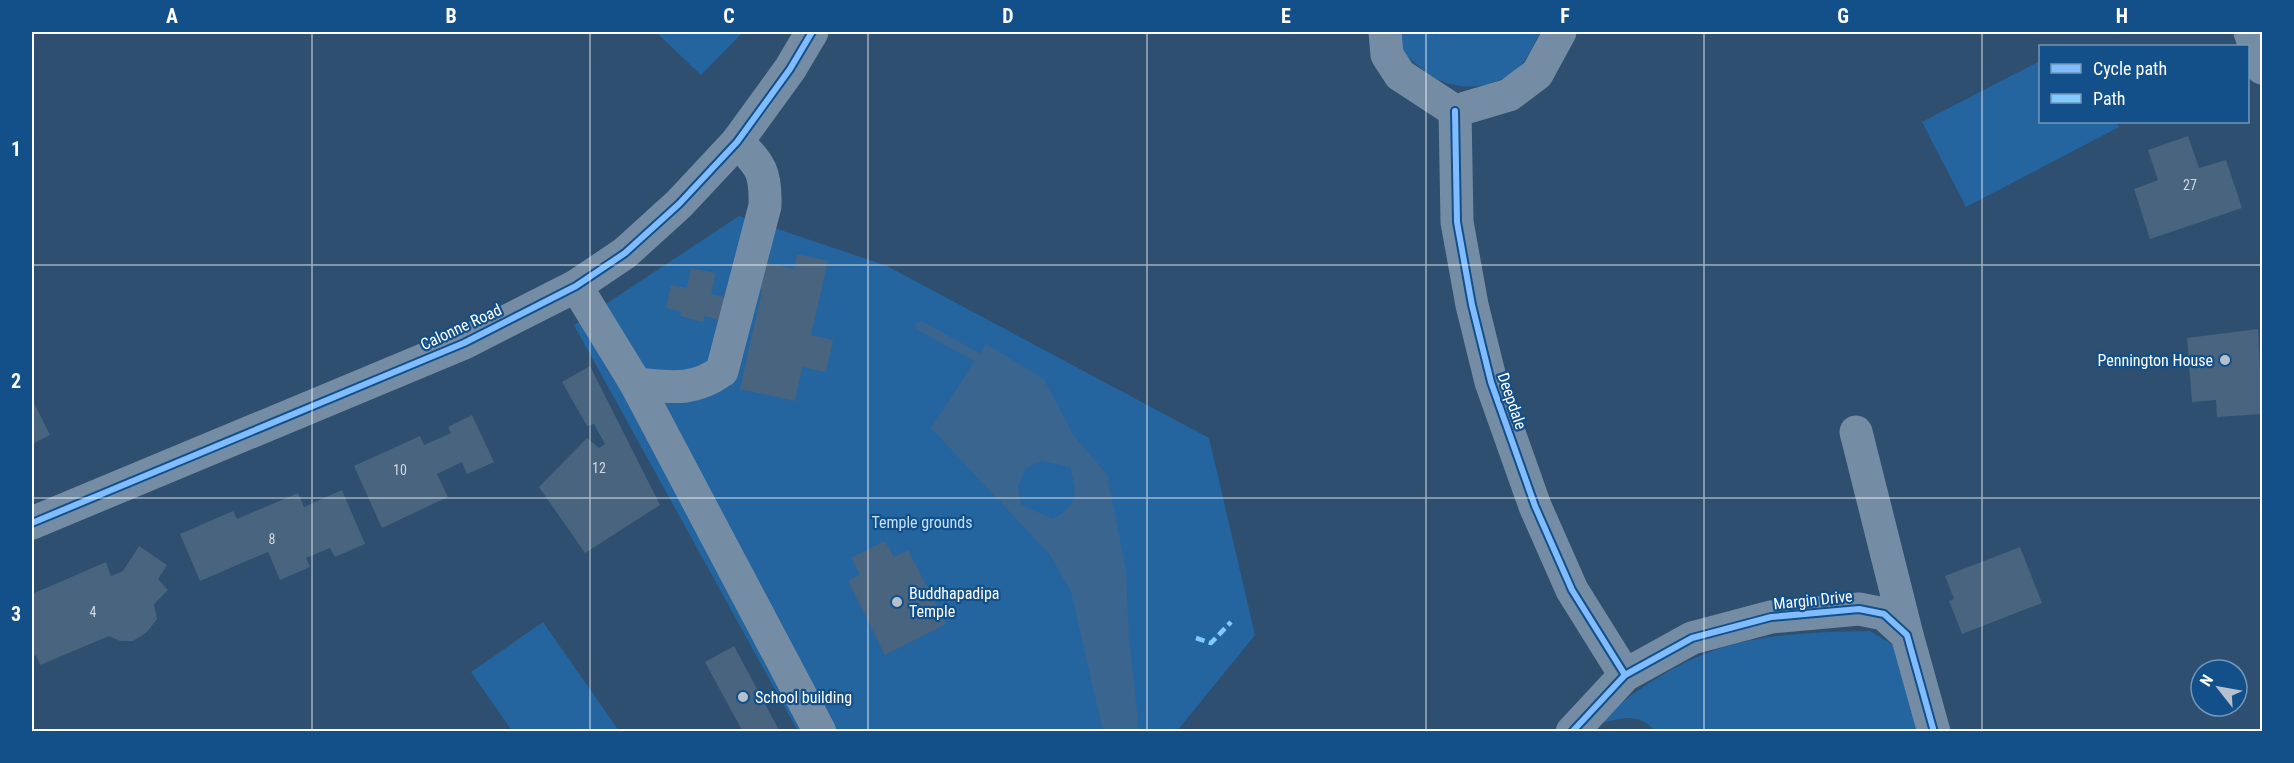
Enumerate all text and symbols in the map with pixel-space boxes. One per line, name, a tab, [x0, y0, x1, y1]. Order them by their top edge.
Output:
text: A	[166, 4, 178, 28]
text: B	[445, 4, 457, 28]
text: C	[723, 4, 735, 28]
text: D	[1002, 4, 1014, 28]
text: E	[1281, 4, 1291, 28]
text: F	[1560, 4, 1570, 28]
text: G	[1837, 4, 1849, 28]
text: H	[2116, 4, 2128, 28]
legend	[2039, 45, 2249, 123]
text: Cycle path	[2093, 58, 2167, 79]
text: Path	[2093, 88, 2126, 109]
text: 1	[11, 137, 21, 161]
house number: 27	[2183, 177, 2197, 193]
street label: Calonne Road	[417, 300, 505, 354]
place label: Pennington House	[2097, 351, 2213, 370]
marker: Pennington House	[2218, 353, 2232, 367]
text: 2	[11, 369, 21, 393]
street label: Deepdale	[1493, 370, 1531, 432]
house number: 12	[592, 460, 606, 476]
house number: 10	[393, 462, 407, 478]
park label: Temple grounds	[871, 513, 973, 532]
house number: 8	[269, 531, 276, 547]
place label: Buddhapadipa Temple	[909, 584, 999, 621]
street label: Margin Drive	[1773, 586, 1853, 614]
marker: Buddhapadipa Temple	[890, 595, 904, 609]
text: 3	[11, 602, 21, 626]
house number: 4	[90, 604, 97, 620]
north arrow	[2189, 658, 2249, 718]
text: N	[2196, 671, 2217, 690]
place label: School building	[755, 688, 852, 707]
marker: School building	[736, 690, 750, 704]

